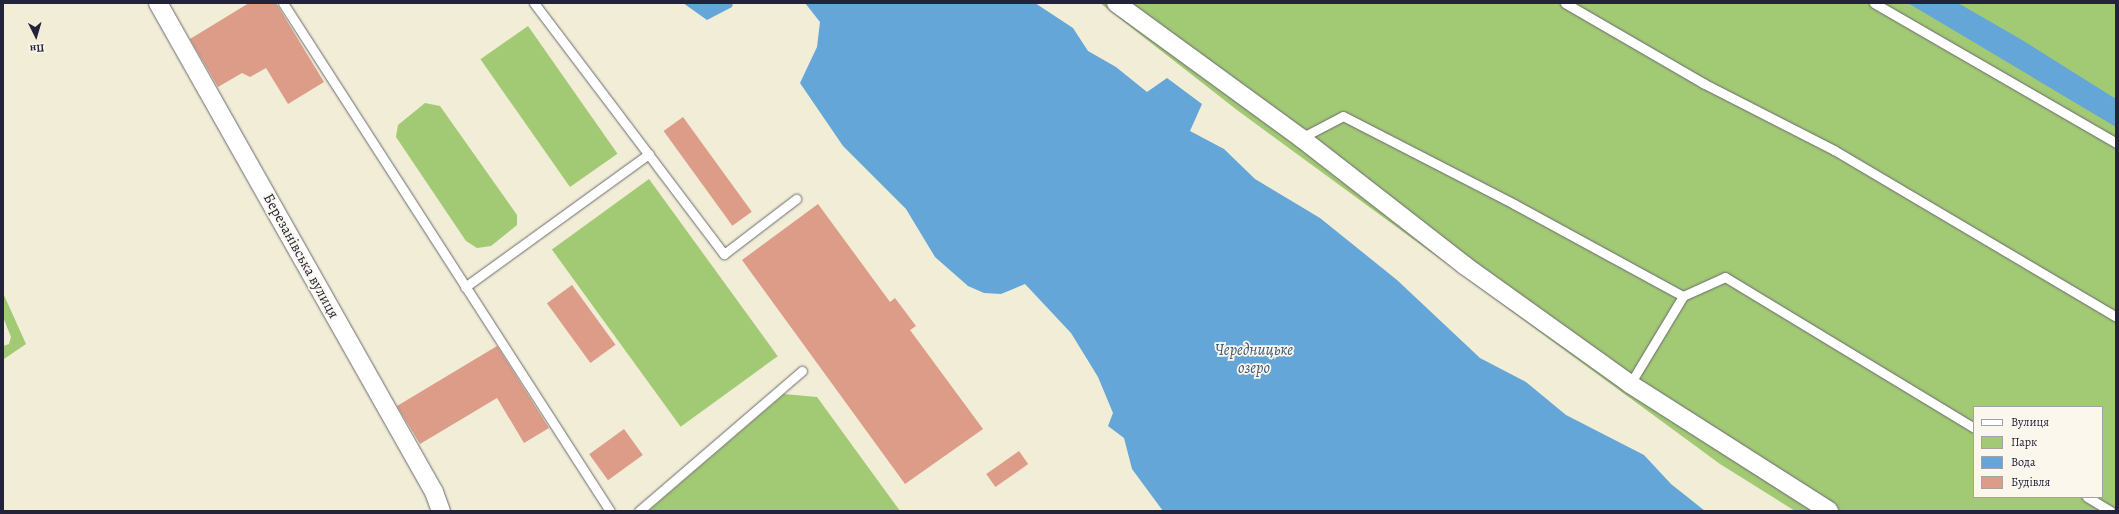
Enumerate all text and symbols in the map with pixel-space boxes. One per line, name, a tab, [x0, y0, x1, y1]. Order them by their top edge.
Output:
north arrow	[16, 16, 56, 56]
text: Пн	[29, 40, 45, 57]
street label: Березанівська вулиця	[259, 190, 343, 322]
water label: Чередницьке озеро	[1215, 340, 1293, 378]
legend	[1973, 406, 2103, 498]
text: Вулиця	[2011, 414, 2049, 430]
text: Парк	[2011, 434, 2037, 450]
text: Вода	[2011, 454, 2036, 470]
text: Будівля	[2011, 474, 2050, 490]

